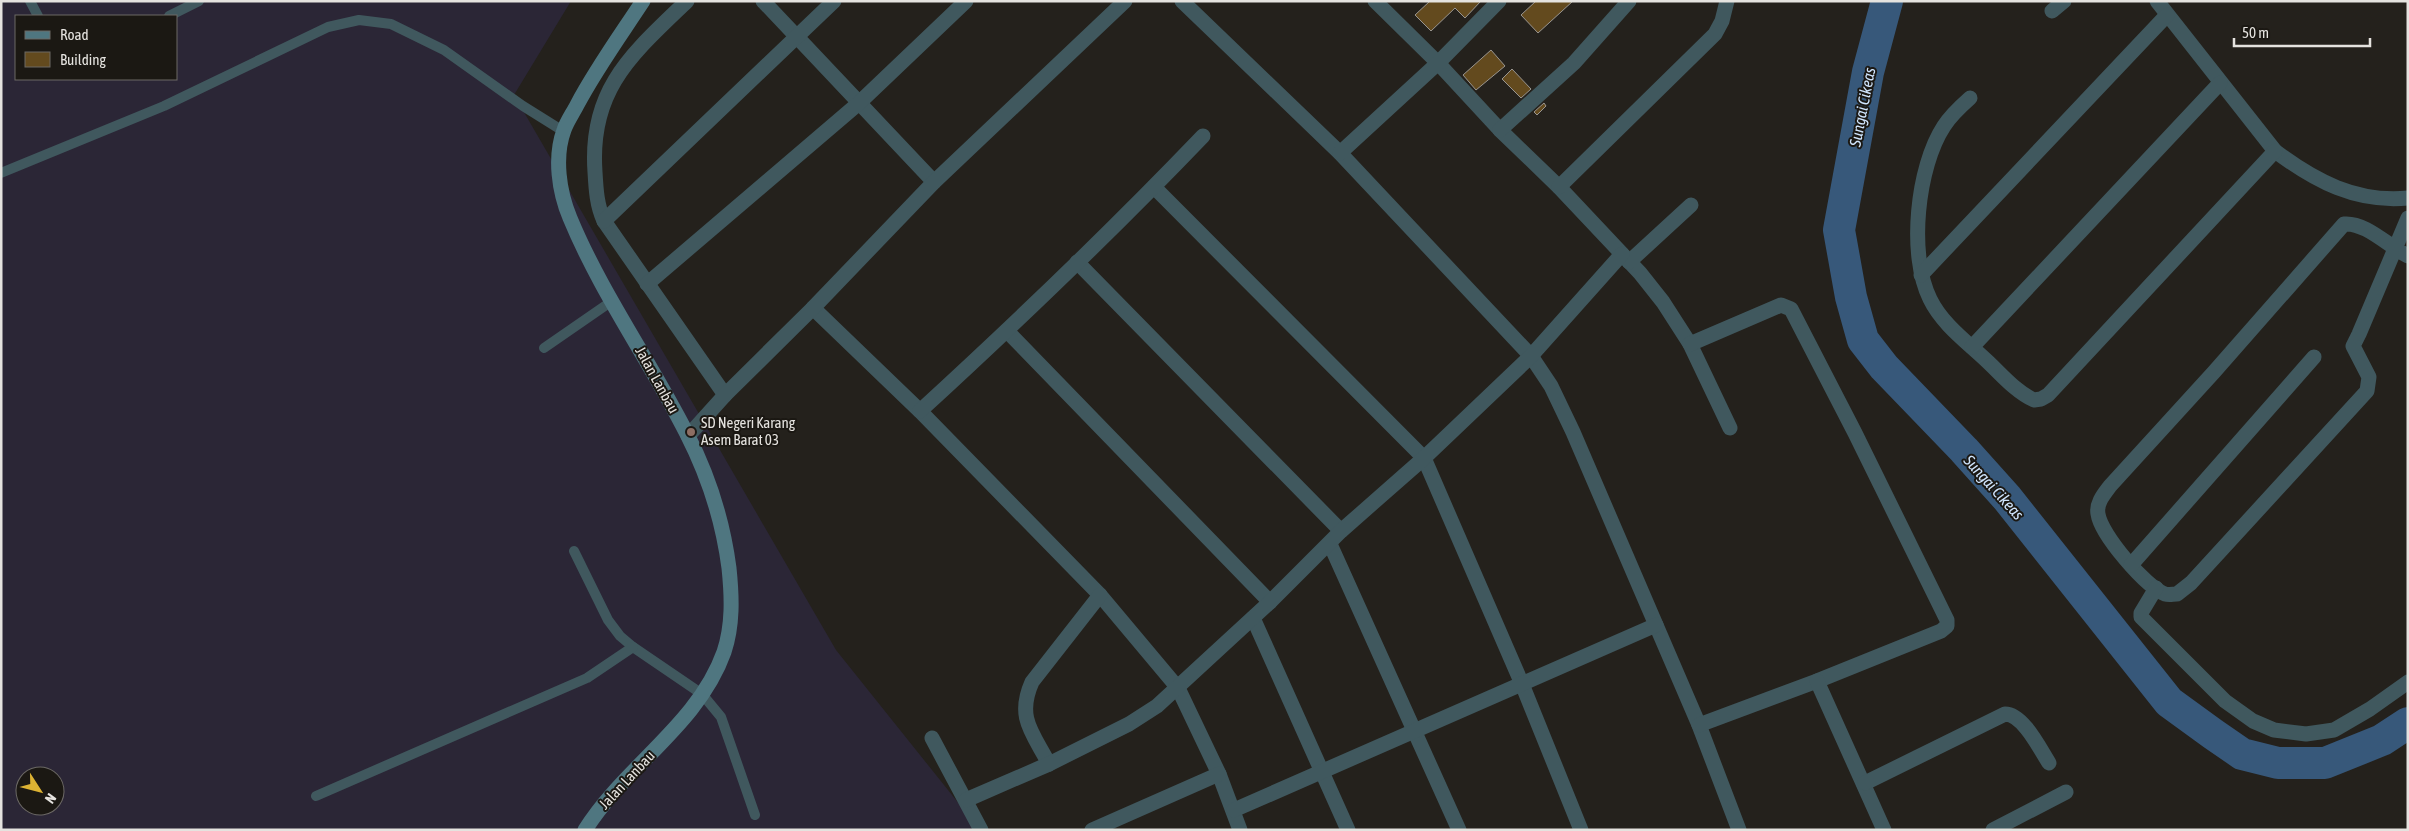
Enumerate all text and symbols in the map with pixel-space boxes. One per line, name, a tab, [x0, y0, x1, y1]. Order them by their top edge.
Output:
legend	[15, 15, 178, 80]
scale bar	[2234, 15, 2370, 47]
text: 50 m	[2242, 24, 2269, 41]
text: Road	[60, 26, 89, 43]
text: Building	[60, 51, 106, 68]
water label: Sungai Cikeas	[1845, 65, 1880, 149]
street label: Jalan Lanbau	[632, 344, 683, 416]
place label: SD Negeri Karang Asem Barat 03	[701, 414, 796, 448]
marker: SD Negeri Karang Asem Barat 03	[685, 426, 697, 438]
water label: Sungai Cikeas	[1959, 450, 2028, 524]
street label: Jalan Lanbau	[595, 747, 658, 812]
north arrow	[15, 766, 65, 816]
text: N	[42, 791, 59, 807]

